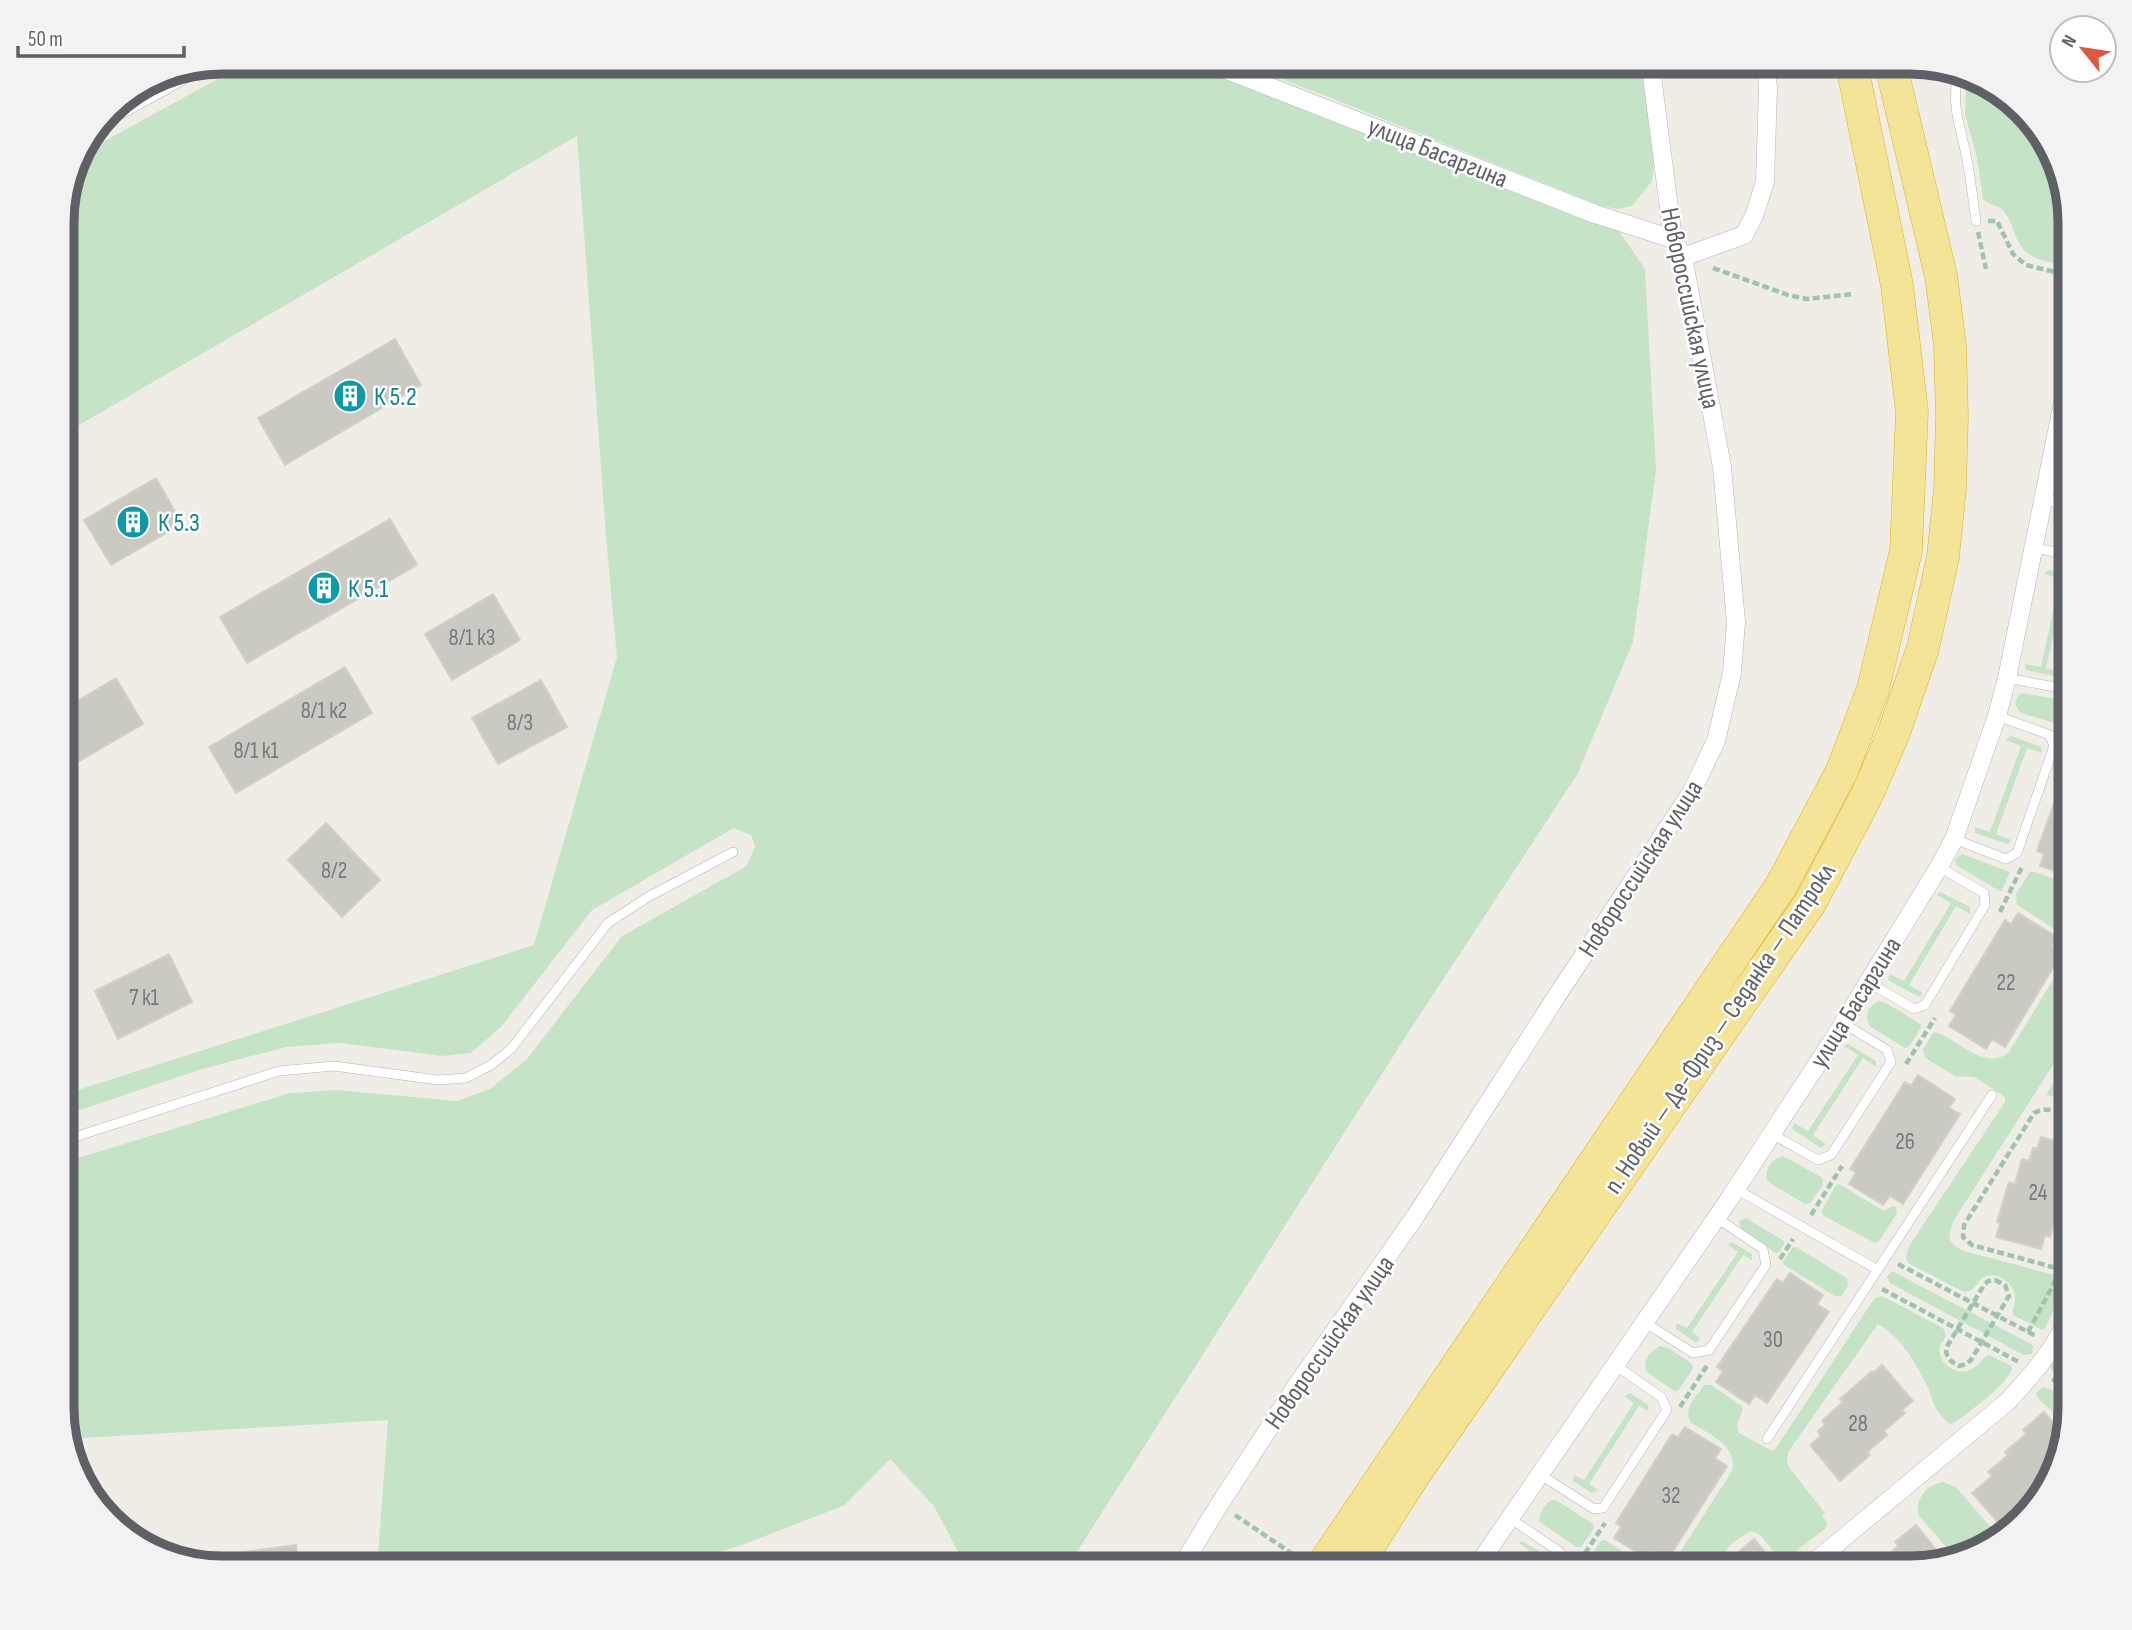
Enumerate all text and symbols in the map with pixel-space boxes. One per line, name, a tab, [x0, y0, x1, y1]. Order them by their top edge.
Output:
scale bar	[18, 14, 184, 58]
north arrow	[2048, 14, 2118, 84]
text: 50 m	[28, 27, 63, 52]
text: N	[2057, 31, 2082, 51]
street label: улица Басаргина	[1363, 111, 1512, 196]
street label: Новороссийская улица	[1653, 205, 1726, 412]
building icon: К 5.2	[331, 377, 369, 415]
place label: К 5.2	[374, 382, 417, 413]
building icon: К 5.3	[114, 503, 152, 541]
place label: К 5.3	[158, 508, 200, 539]
building icon: К 5.1	[305, 569, 343, 607]
place label: К 5.1	[348, 574, 388, 605]
house number: 8/1 к3	[449, 624, 495, 652]
house number: 8/1 к2	[301, 697, 347, 725]
house number: 8/3	[507, 709, 533, 737]
house number: 8/1 к1	[233, 737, 279, 765]
street label: Новороссийская улица	[1572, 775, 1710, 963]
house number: 8/2	[321, 857, 347, 885]
street label: п. Новый — Де-Фриз — Седанка — Патрокл	[1598, 857, 1843, 1200]
street label: улица Басаргина	[1804, 932, 1909, 1074]
house number: 22	[1997, 969, 2015, 997]
house number: 7 к1	[129, 984, 159, 1012]
house number: 26	[1895, 1128, 1915, 1156]
house number: 24	[2029, 1179, 2048, 1207]
street label: Новороссийская улица	[1259, 1250, 1402, 1436]
house number: 30	[1763, 1326, 1783, 1354]
house number: 28	[1848, 1410, 1868, 1438]
house number: 32	[1661, 1482, 1681, 1510]

